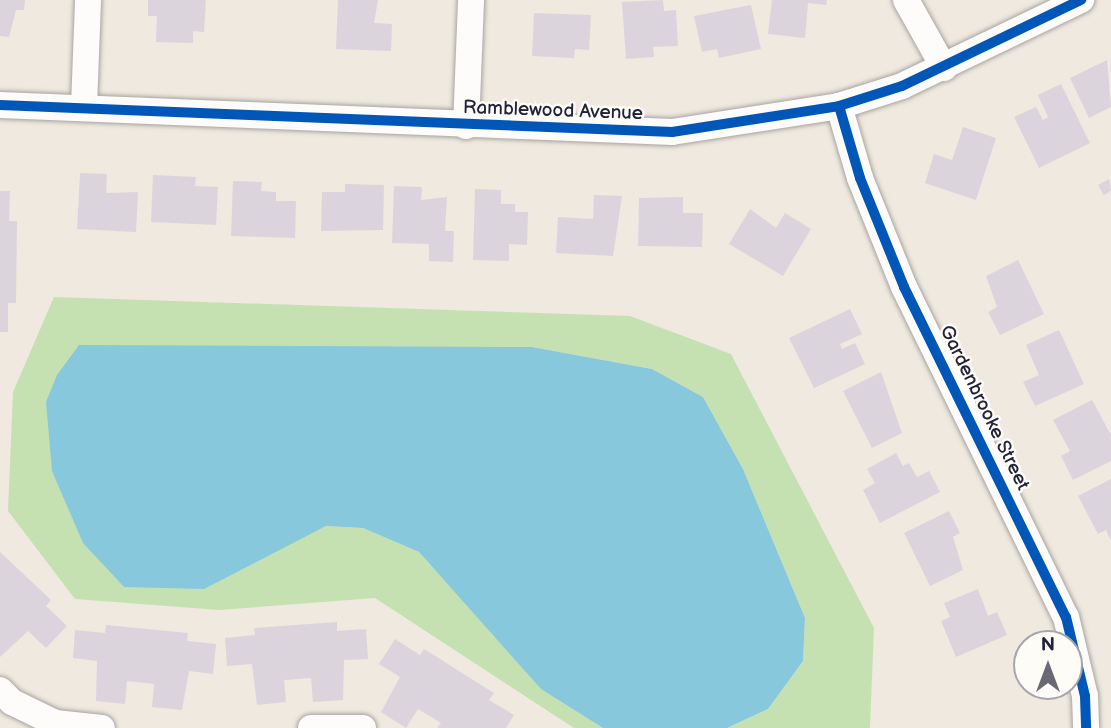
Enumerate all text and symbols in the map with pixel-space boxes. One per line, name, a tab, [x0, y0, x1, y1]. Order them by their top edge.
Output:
street label: Ramblewood Avenue	[463, 96, 643, 126]
street label: Gardenbrooke Street	[934, 322, 1034, 494]
north arrow	[1013, 630, 1083, 700]
text: N	[1041, 634, 1055, 657]

